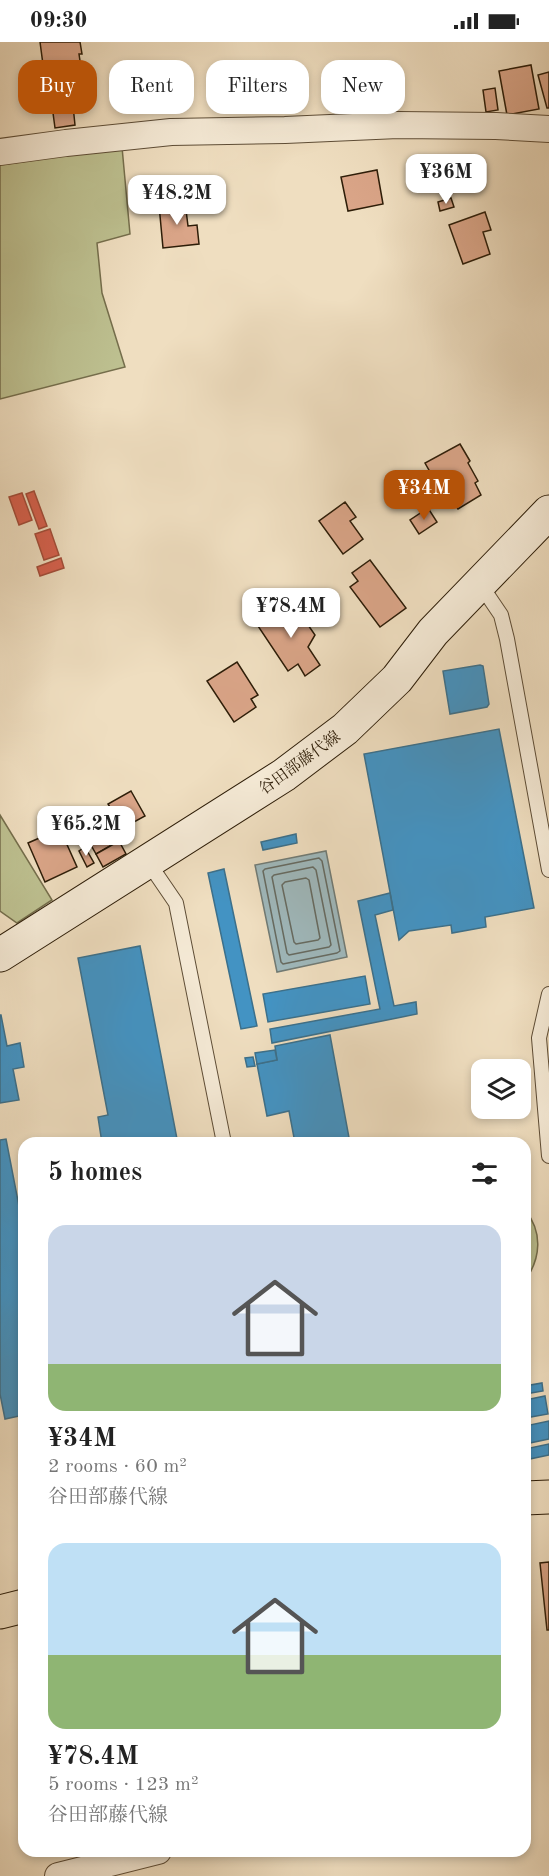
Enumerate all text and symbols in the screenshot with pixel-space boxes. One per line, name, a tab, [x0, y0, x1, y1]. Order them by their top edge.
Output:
text: 09:30	[30, 10, 87, 32]
chip: Buy	[18, 60, 97, 114]
chip: Rent	[109, 60, 194, 114]
chip: Filters	[206, 60, 309, 114]
chip: New	[321, 60, 405, 114]
pin: ¥36M	[410, 154, 482, 205]
text: ¥36M	[420, 163, 472, 183]
pin: ¥48.2M	[128, 175, 226, 226]
text: ¥48.2M	[142, 184, 212, 204]
pin: ¥34M	[388, 470, 460, 521]
text: ¥34M	[398, 479, 450, 499]
pin: ¥78.4M	[242, 588, 340, 639]
text: ¥78.4M	[256, 597, 326, 617]
street label: 谷田部藤代線	[255, 727, 344, 798]
pin: ¥65.2M	[37, 806, 135, 857]
text: ¥65.2M	[51, 815, 121, 835]
map controls	[471, 1059, 531, 1119]
button: layers	[471, 1059, 531, 1119]
icon: filters	[468, 1157, 501, 1190]
text: 5 homes	[48, 1160, 142, 1186]
icon: home	[221, 1264, 329, 1372]
text: ¥34M	[48, 1426, 116, 1452]
text: 2 rooms · 60 m²	[48, 1457, 187, 1477]
text: 谷田部藤代線	[48, 1488, 168, 1508]
icon: home	[221, 1582, 329, 1690]
text: ¥78.4M	[48, 1744, 139, 1770]
text: 5 rooms · 123 m²	[48, 1775, 198, 1795]
text: 谷田部藤代線	[48, 1806, 168, 1826]

